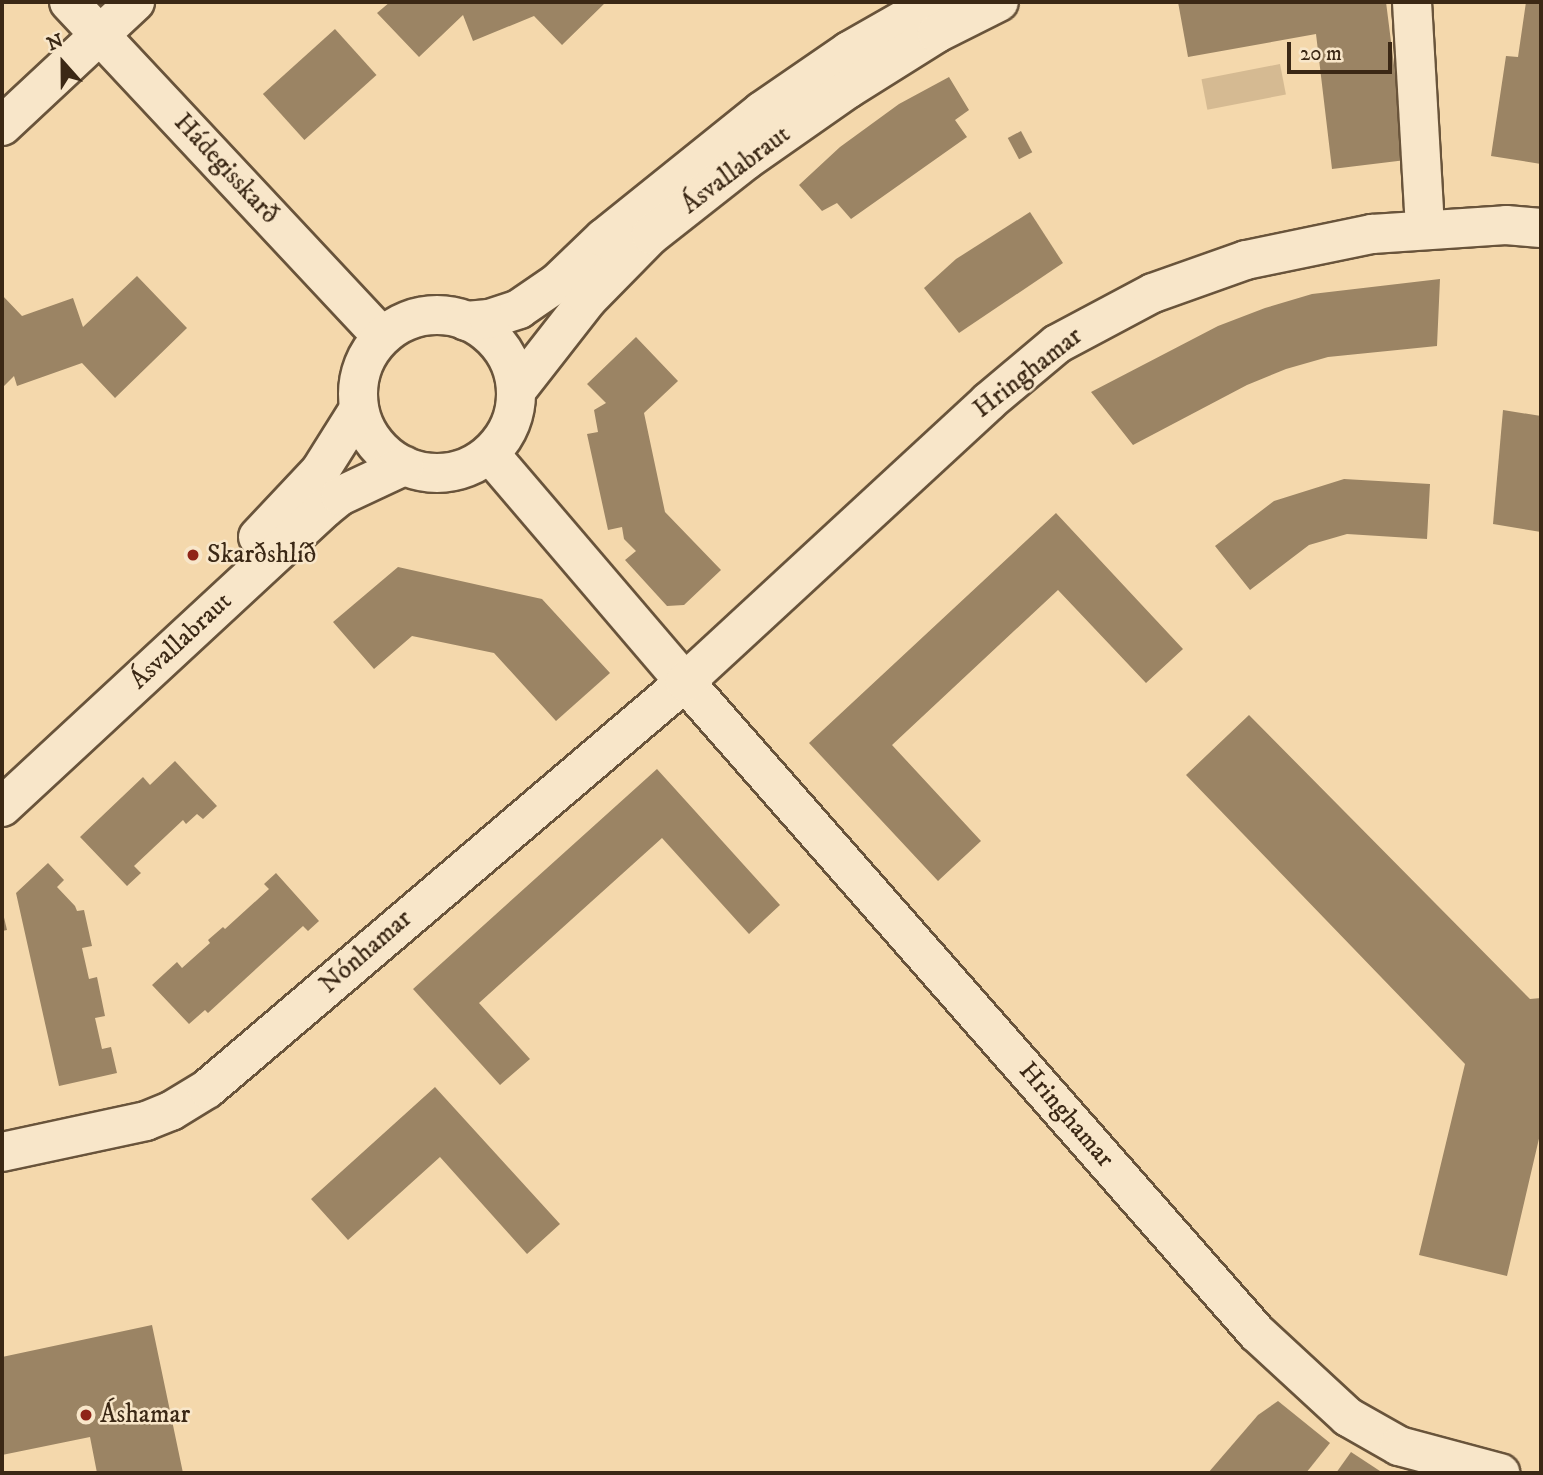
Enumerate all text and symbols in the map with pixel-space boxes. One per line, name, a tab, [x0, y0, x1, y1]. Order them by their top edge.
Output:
north arrow	[28, 28, 98, 98]
scale bar	[1291, 28, 1396, 72]
text: N	[44, 29, 67, 56]
text: 20 m	[1300, 41, 1342, 67]
street label: Hádegisskarð	[167, 107, 285, 231]
street label: Ásvallabraut	[675, 119, 797, 221]
street label: Hringhamar	[967, 321, 1089, 425]
place label: Skarðshlíð	[207, 539, 317, 571]
marker: Skarðshlíð	[185, 547, 201, 563]
street label: Ásvallabraut	[124, 586, 238, 696]
street label: Nónhamar	[314, 903, 418, 1001]
street label: Hringhamar	[1012, 1056, 1120, 1174]
place label: Áshamar	[100, 1399, 190, 1431]
marker: Áshamar	[78, 1407, 94, 1423]

